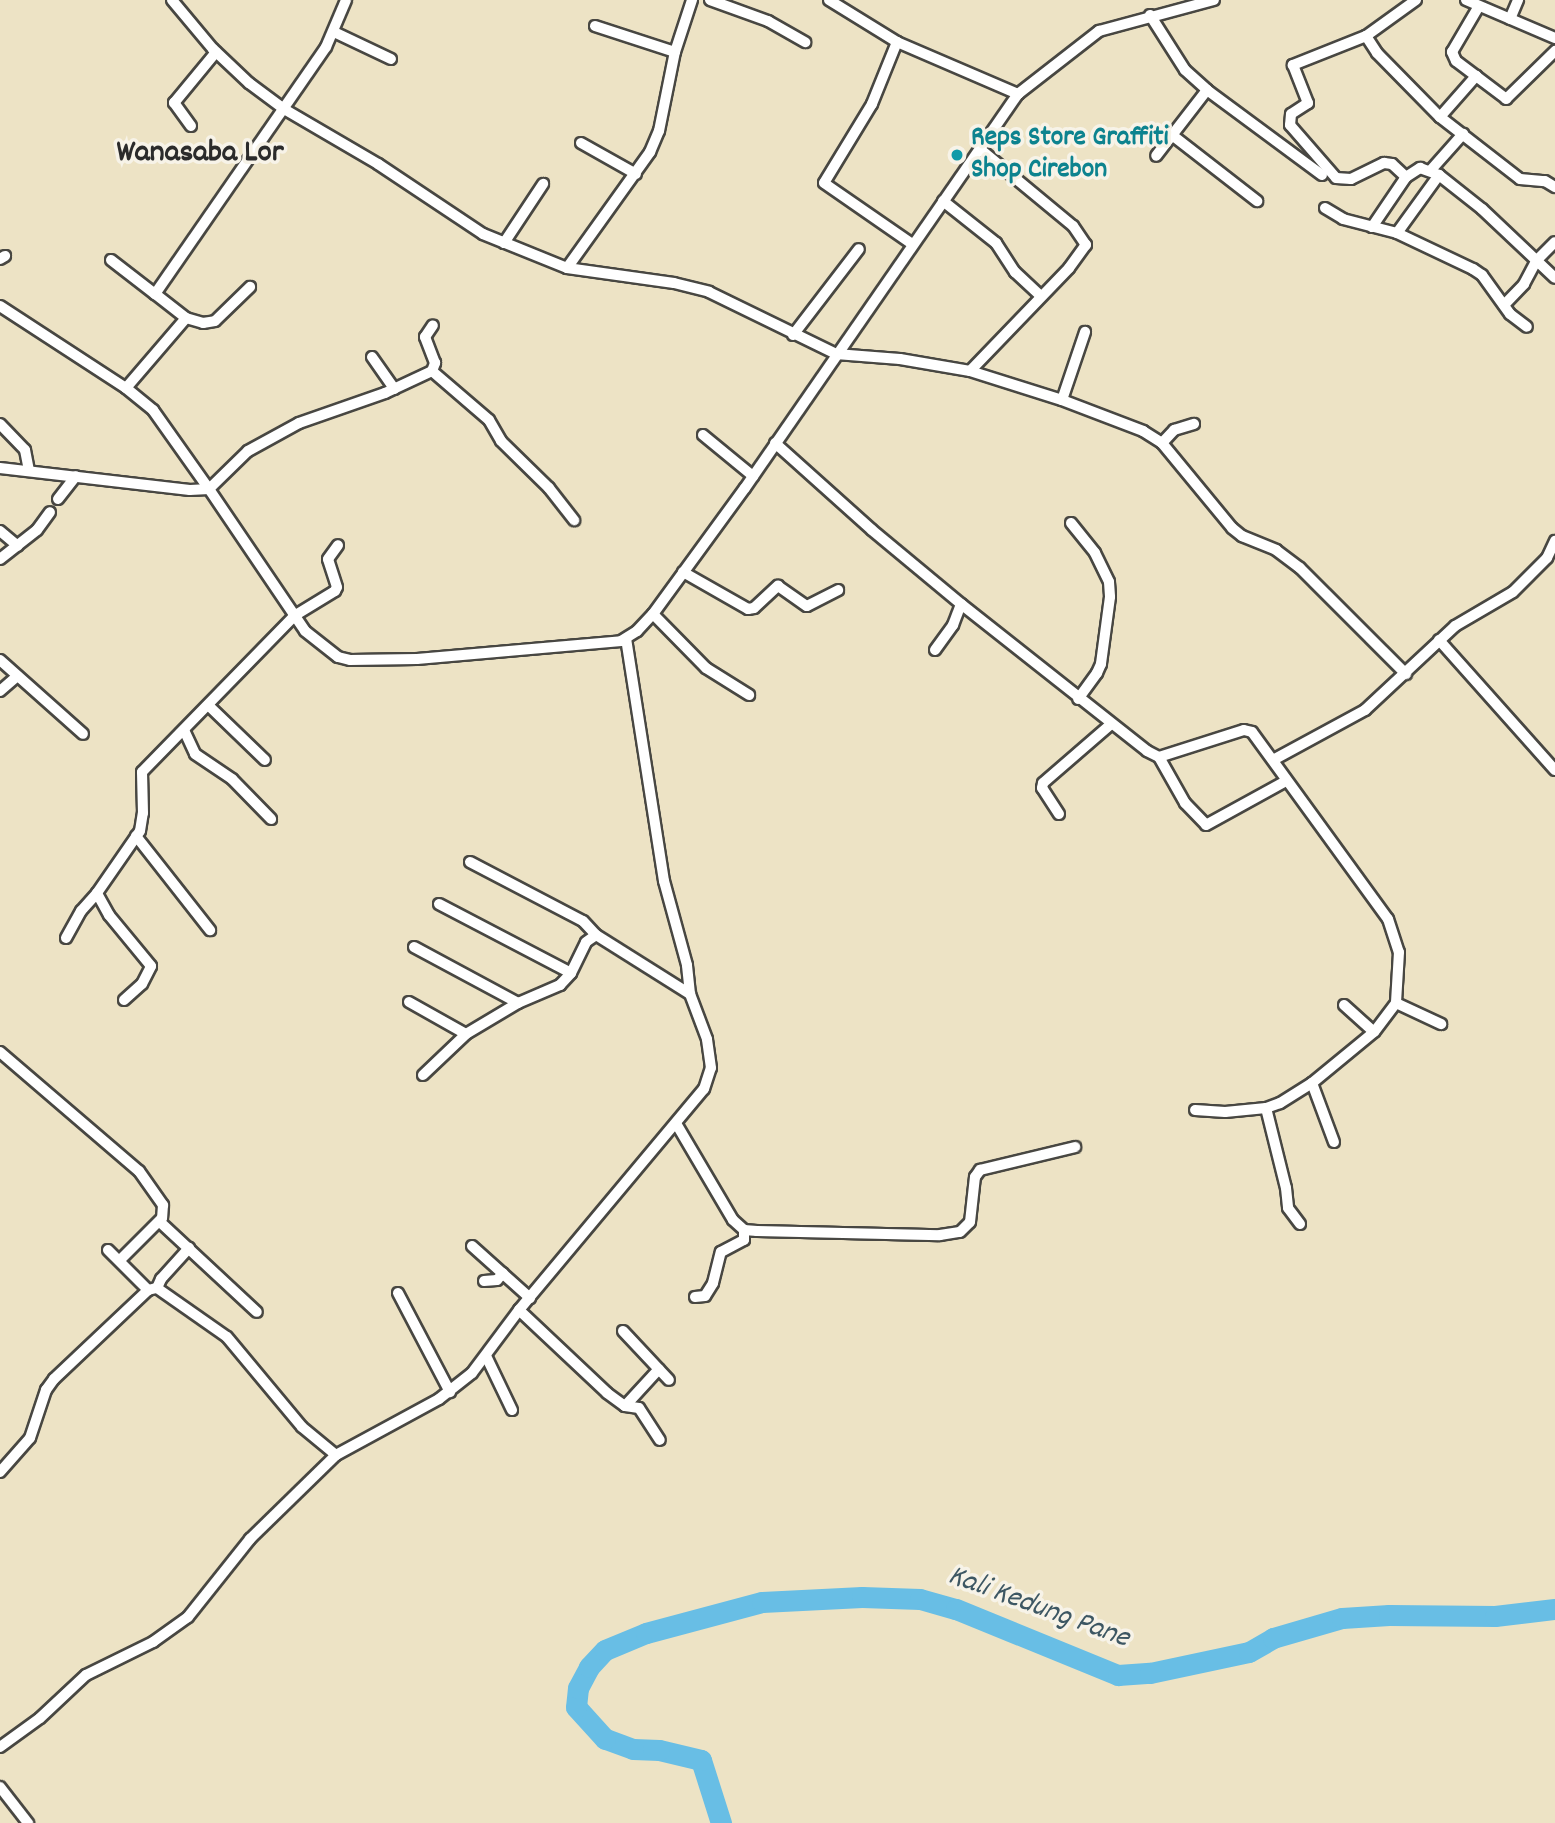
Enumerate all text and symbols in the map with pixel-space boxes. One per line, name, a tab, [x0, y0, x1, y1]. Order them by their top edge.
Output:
place label: Reps Store Graffiti Shop Cirebon	[971, 122, 1169, 188]
district label: Wanasaba Lor	[116, 135, 284, 173]
marker: Reps Store Graffiti Shop Cirebon	[949, 147, 965, 163]
water label: Kali Kedung Pane	[943, 1560, 1133, 1658]

